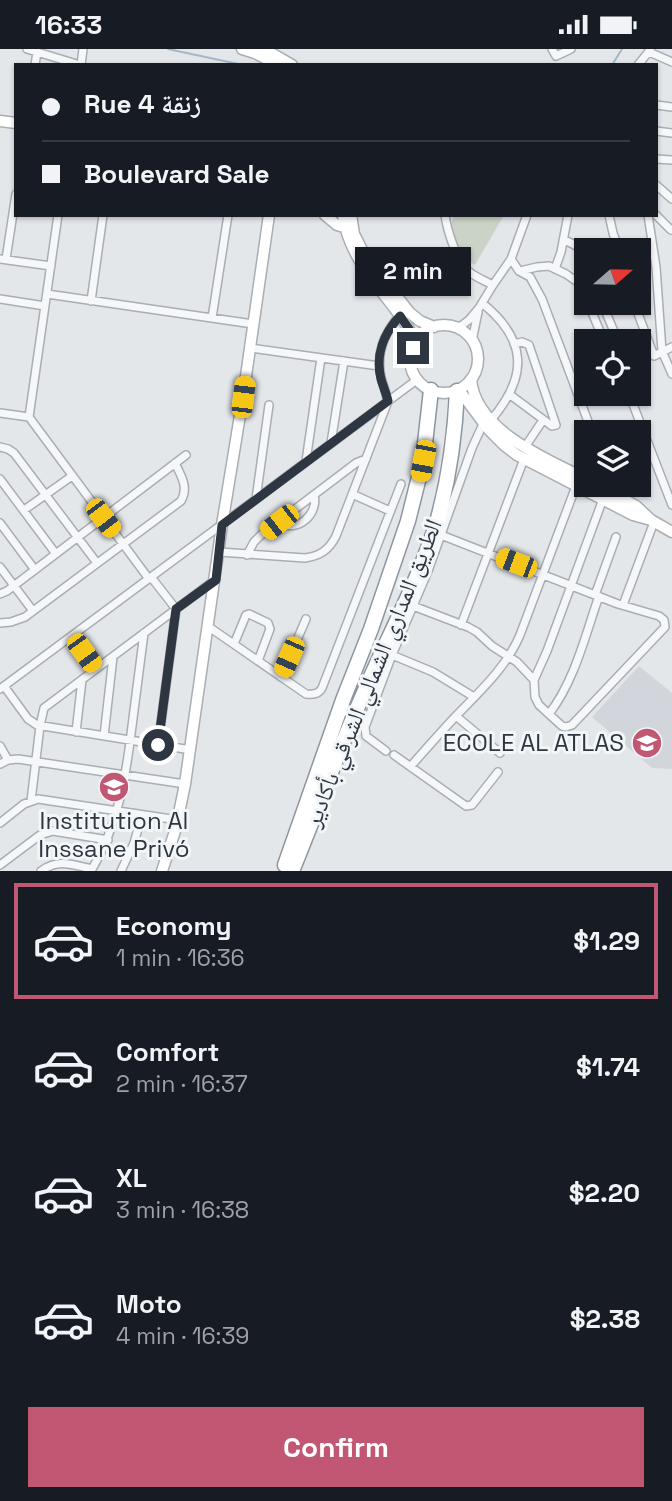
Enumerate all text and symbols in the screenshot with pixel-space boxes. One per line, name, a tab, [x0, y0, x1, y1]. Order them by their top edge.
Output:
text: 16:33	[35, 8, 102, 42]
text: Rue 4 زنقة	[84, 87, 201, 121]
text: Boulevard Sale	[84, 157, 269, 191]
north arrow	[574, 238, 651, 315]
map controls	[574, 238, 651, 497]
callout: 2 min	[355, 247, 471, 295]
text: 2 min	[383, 256, 443, 286]
button: locate	[574, 329, 651, 406]
route end	[397, 332, 429, 364]
car	[231, 375, 256, 419]
button: layers	[574, 420, 651, 497]
car	[409, 438, 438, 484]
car	[82, 495, 125, 541]
car	[256, 501, 303, 543]
street label: الطريق المداري الشمالي الشرقي بأكادير	[296, 514, 452, 834]
car	[493, 546, 540, 580]
car	[64, 630, 105, 676]
car	[271, 634, 308, 680]
school or university icon: ECOLE AL ATLAS	[630, 726, 664, 760]
place label: ECOLE AL ATLAS	[443, 727, 624, 758]
route start	[142, 729, 174, 761]
school or university icon: Institution Al Inssane Privó	[97, 770, 131, 804]
place label: Institution Al Inssane Privó	[38, 805, 190, 864]
text: Economy	[116, 909, 232, 943]
icon: car	[32, 910, 95, 973]
text: $1.29	[573, 924, 640, 958]
text: 1 min · 16:36	[116, 943, 245, 973]
text: Comfort	[116, 1035, 219, 1069]
icon: car	[32, 1036, 95, 1099]
text: $1.74	[576, 1050, 640, 1084]
text: 2 min · 16:37	[116, 1069, 248, 1099]
text: XL	[116, 1161, 147, 1195]
icon: car	[32, 1162, 95, 1225]
text: $2.20	[569, 1176, 640, 1210]
text: 3 min · 16:38	[116, 1195, 249, 1225]
text: Moto	[116, 1287, 182, 1321]
icon: car	[32, 1288, 95, 1351]
text: $2.38	[570, 1302, 640, 1336]
text: 4 min · 16:39	[116, 1321, 249, 1351]
button: Confirm	[28, 1407, 644, 1487]

